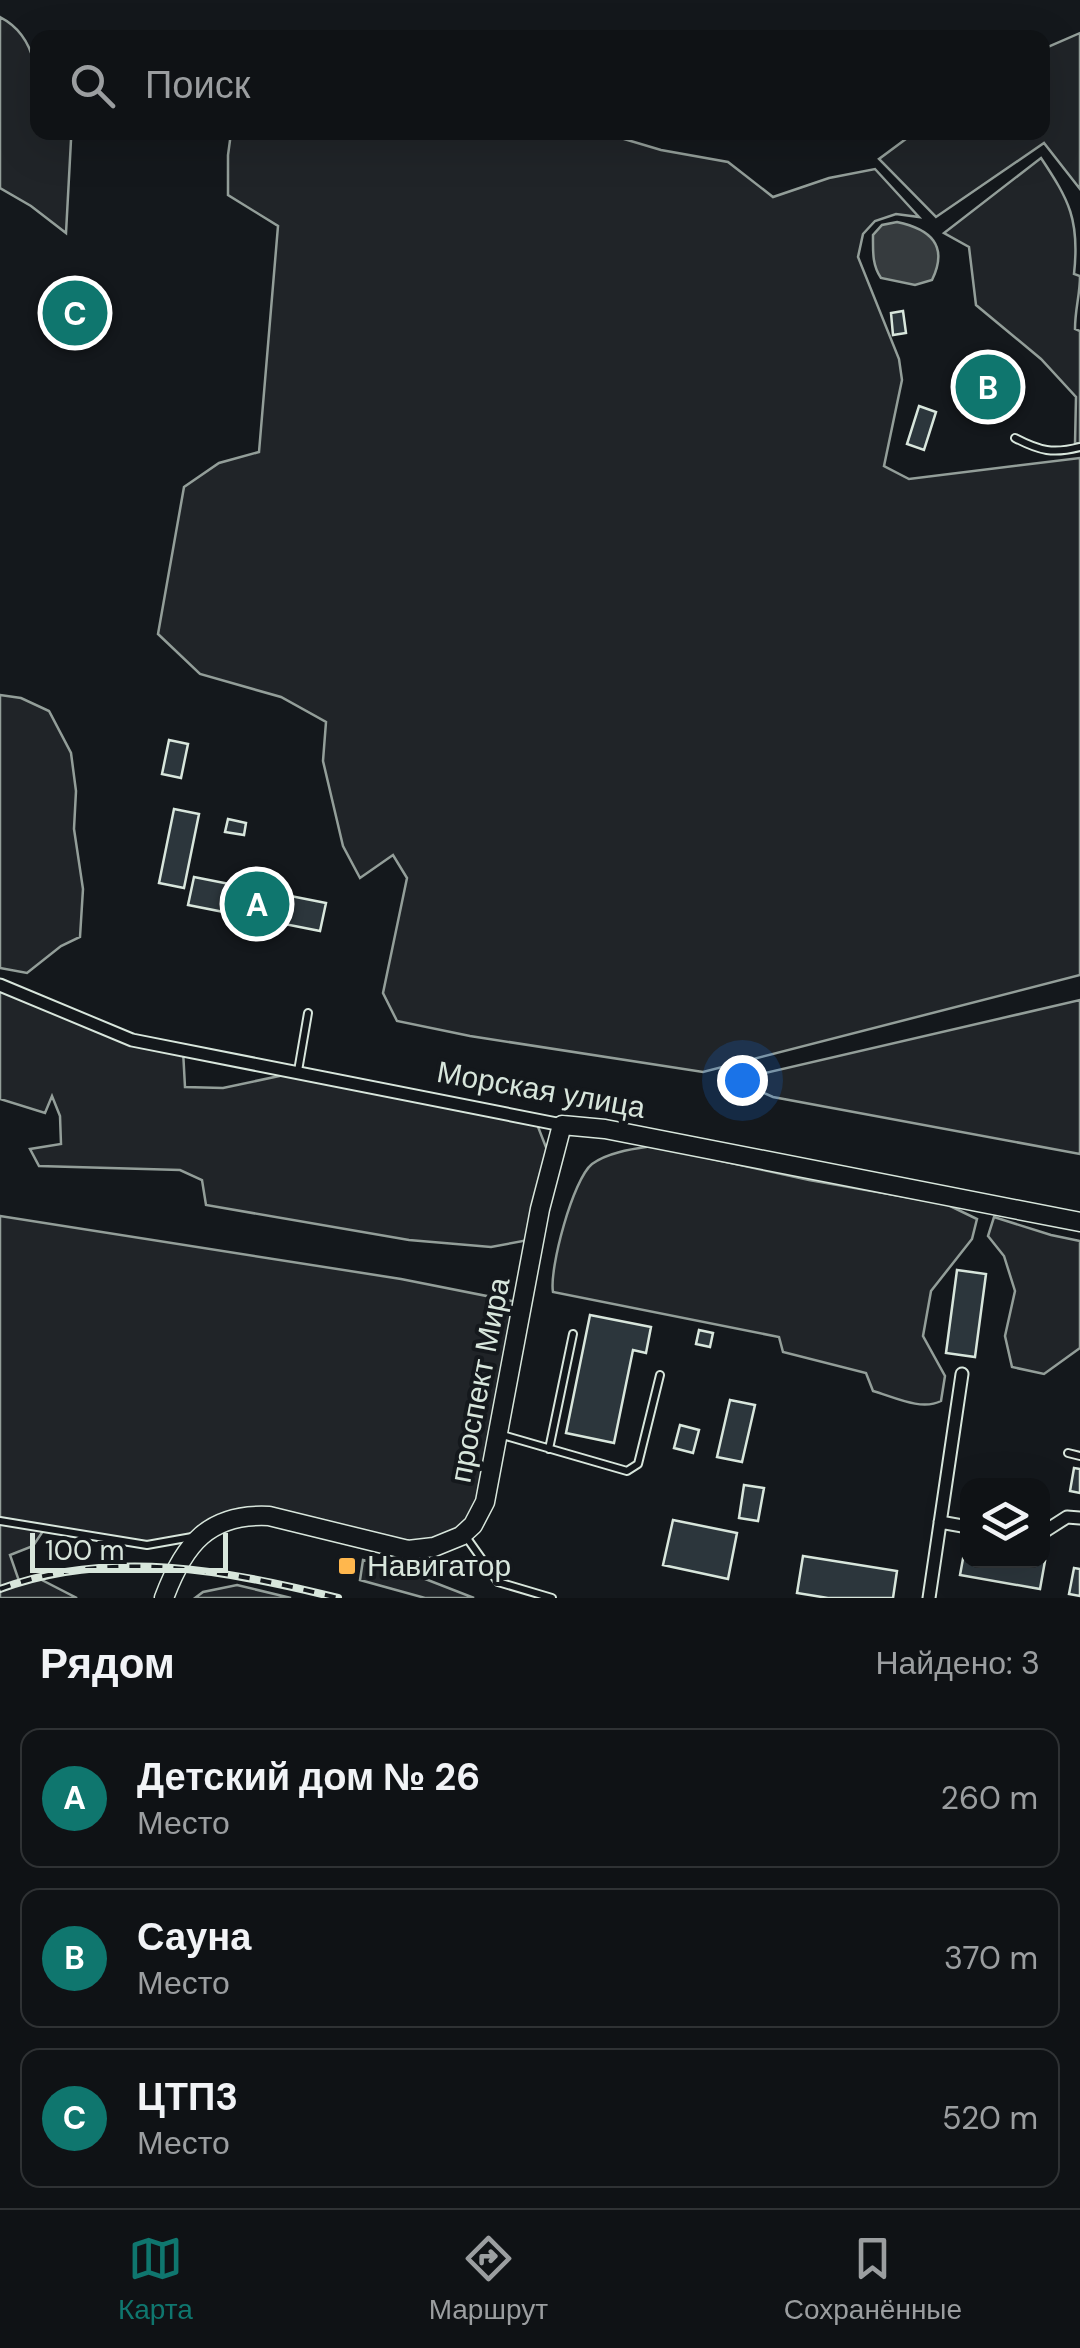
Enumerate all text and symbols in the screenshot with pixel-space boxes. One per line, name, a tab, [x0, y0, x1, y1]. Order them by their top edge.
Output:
search box	[30, 30, 1050, 140]
icon: search	[65, 58, 120, 113]
text: Поиск	[145, 60, 250, 110]
pin: C	[42, 276, 108, 350]
pin: B	[956, 350, 1020, 424]
pin: A	[224, 866, 290, 942]
street label: Морская улица	[434, 1052, 649, 1127]
your location	[717, 1055, 768, 1106]
street label: проспект Мира	[441, 1274, 519, 1486]
map controls	[960, 1478, 1050, 1568]
button: layers	[960, 1478, 1050, 1568]
scale bar	[30, 1528, 228, 1572]
text: 100 m	[45, 1532, 124, 1569]
place label: Навигатор	[367, 1546, 511, 1585]
marker: Навигатор	[336, 1555, 358, 1577]
text: Рядом	[40, 1636, 175, 1691]
text: Найдено: 3	[875, 1642, 1040, 1684]
text: Детский дом № 26	[137, 1752, 480, 1802]
text: A	[63, 1777, 86, 1819]
text: 260 m	[941, 1777, 1038, 1819]
text: Место	[137, 1802, 230, 1844]
text: Сауна	[137, 1912, 251, 1962]
text: B	[64, 1937, 85, 1979]
text: 370 m	[944, 1937, 1038, 1979]
text: Место	[137, 1962, 230, 2004]
text: ЦТП3	[137, 2072, 238, 2122]
text: C	[63, 2097, 86, 2139]
text: 520 m	[942, 2097, 1038, 2139]
text: Место	[137, 2122, 230, 2164]
tab: Карта	[118, 2231, 193, 2328]
tab: Маршрут	[429, 2231, 548, 2328]
tab: Сохранённые	[784, 2231, 962, 2328]

